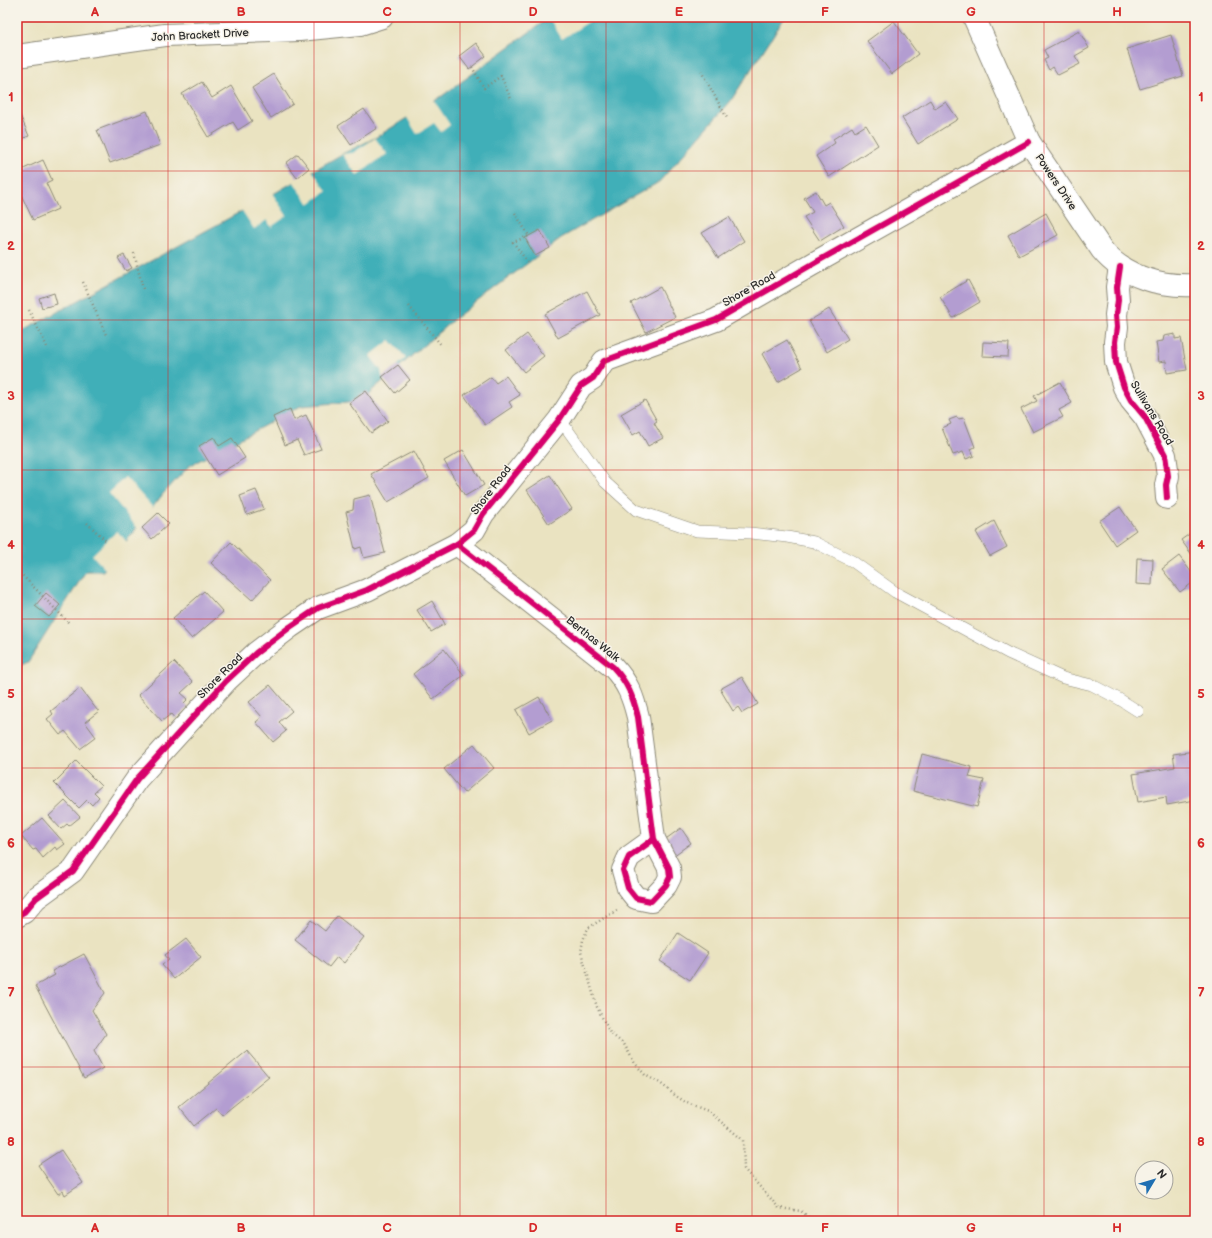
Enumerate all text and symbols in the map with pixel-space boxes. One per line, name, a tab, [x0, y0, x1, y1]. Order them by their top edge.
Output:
text: A	[90, 4, 99, 20]
text: B	[236, 4, 246, 20]
text: C	[382, 4, 392, 20]
text: D	[528, 4, 538, 20]
text: E	[675, 4, 684, 20]
text: F	[821, 4, 829, 20]
text: G	[966, 4, 976, 20]
text: H	[1112, 4, 1122, 20]
street label: John Brackett Drive	[151, 26, 250, 44]
text: 1	[8, 89, 14, 105]
text: 1	[1198, 89, 1204, 105]
street label: Powers Drive	[1033, 152, 1080, 213]
text: 2	[7, 238, 15, 254]
text: 2	[1197, 238, 1205, 254]
street label: Shore Road	[720, 269, 778, 309]
street label: Sullivans Road	[1128, 379, 1176, 447]
text: 3	[7, 388, 15, 404]
text: 3	[1197, 388, 1205, 404]
street label: Shore Road	[468, 463, 514, 517]
text: 4	[7, 537, 15, 553]
text: 4	[1197, 537, 1205, 553]
street label: Berthas Walk	[564, 613, 623, 665]
street label: Shore Road	[195, 651, 245, 701]
text: 5	[7, 686, 15, 702]
text: 5	[1197, 686, 1205, 702]
text: 6	[7, 835, 15, 851]
text: 6	[1197, 835, 1205, 851]
text: 7	[7, 985, 15, 1001]
text: 7	[1197, 985, 1205, 1001]
text: 8	[7, 1134, 15, 1150]
text: 8	[1197, 1134, 1205, 1150]
north arrow	[1134, 1160, 1174, 1200]
text: N	[1154, 1167, 1169, 1181]
text: A	[90, 1220, 99, 1236]
text: B	[236, 1220, 246, 1236]
text: C	[382, 1220, 392, 1236]
text: D	[528, 1220, 538, 1236]
text: E	[675, 1220, 684, 1236]
text: F	[821, 1220, 829, 1236]
text: G	[966, 1220, 976, 1236]
text: H	[1112, 1220, 1122, 1236]

